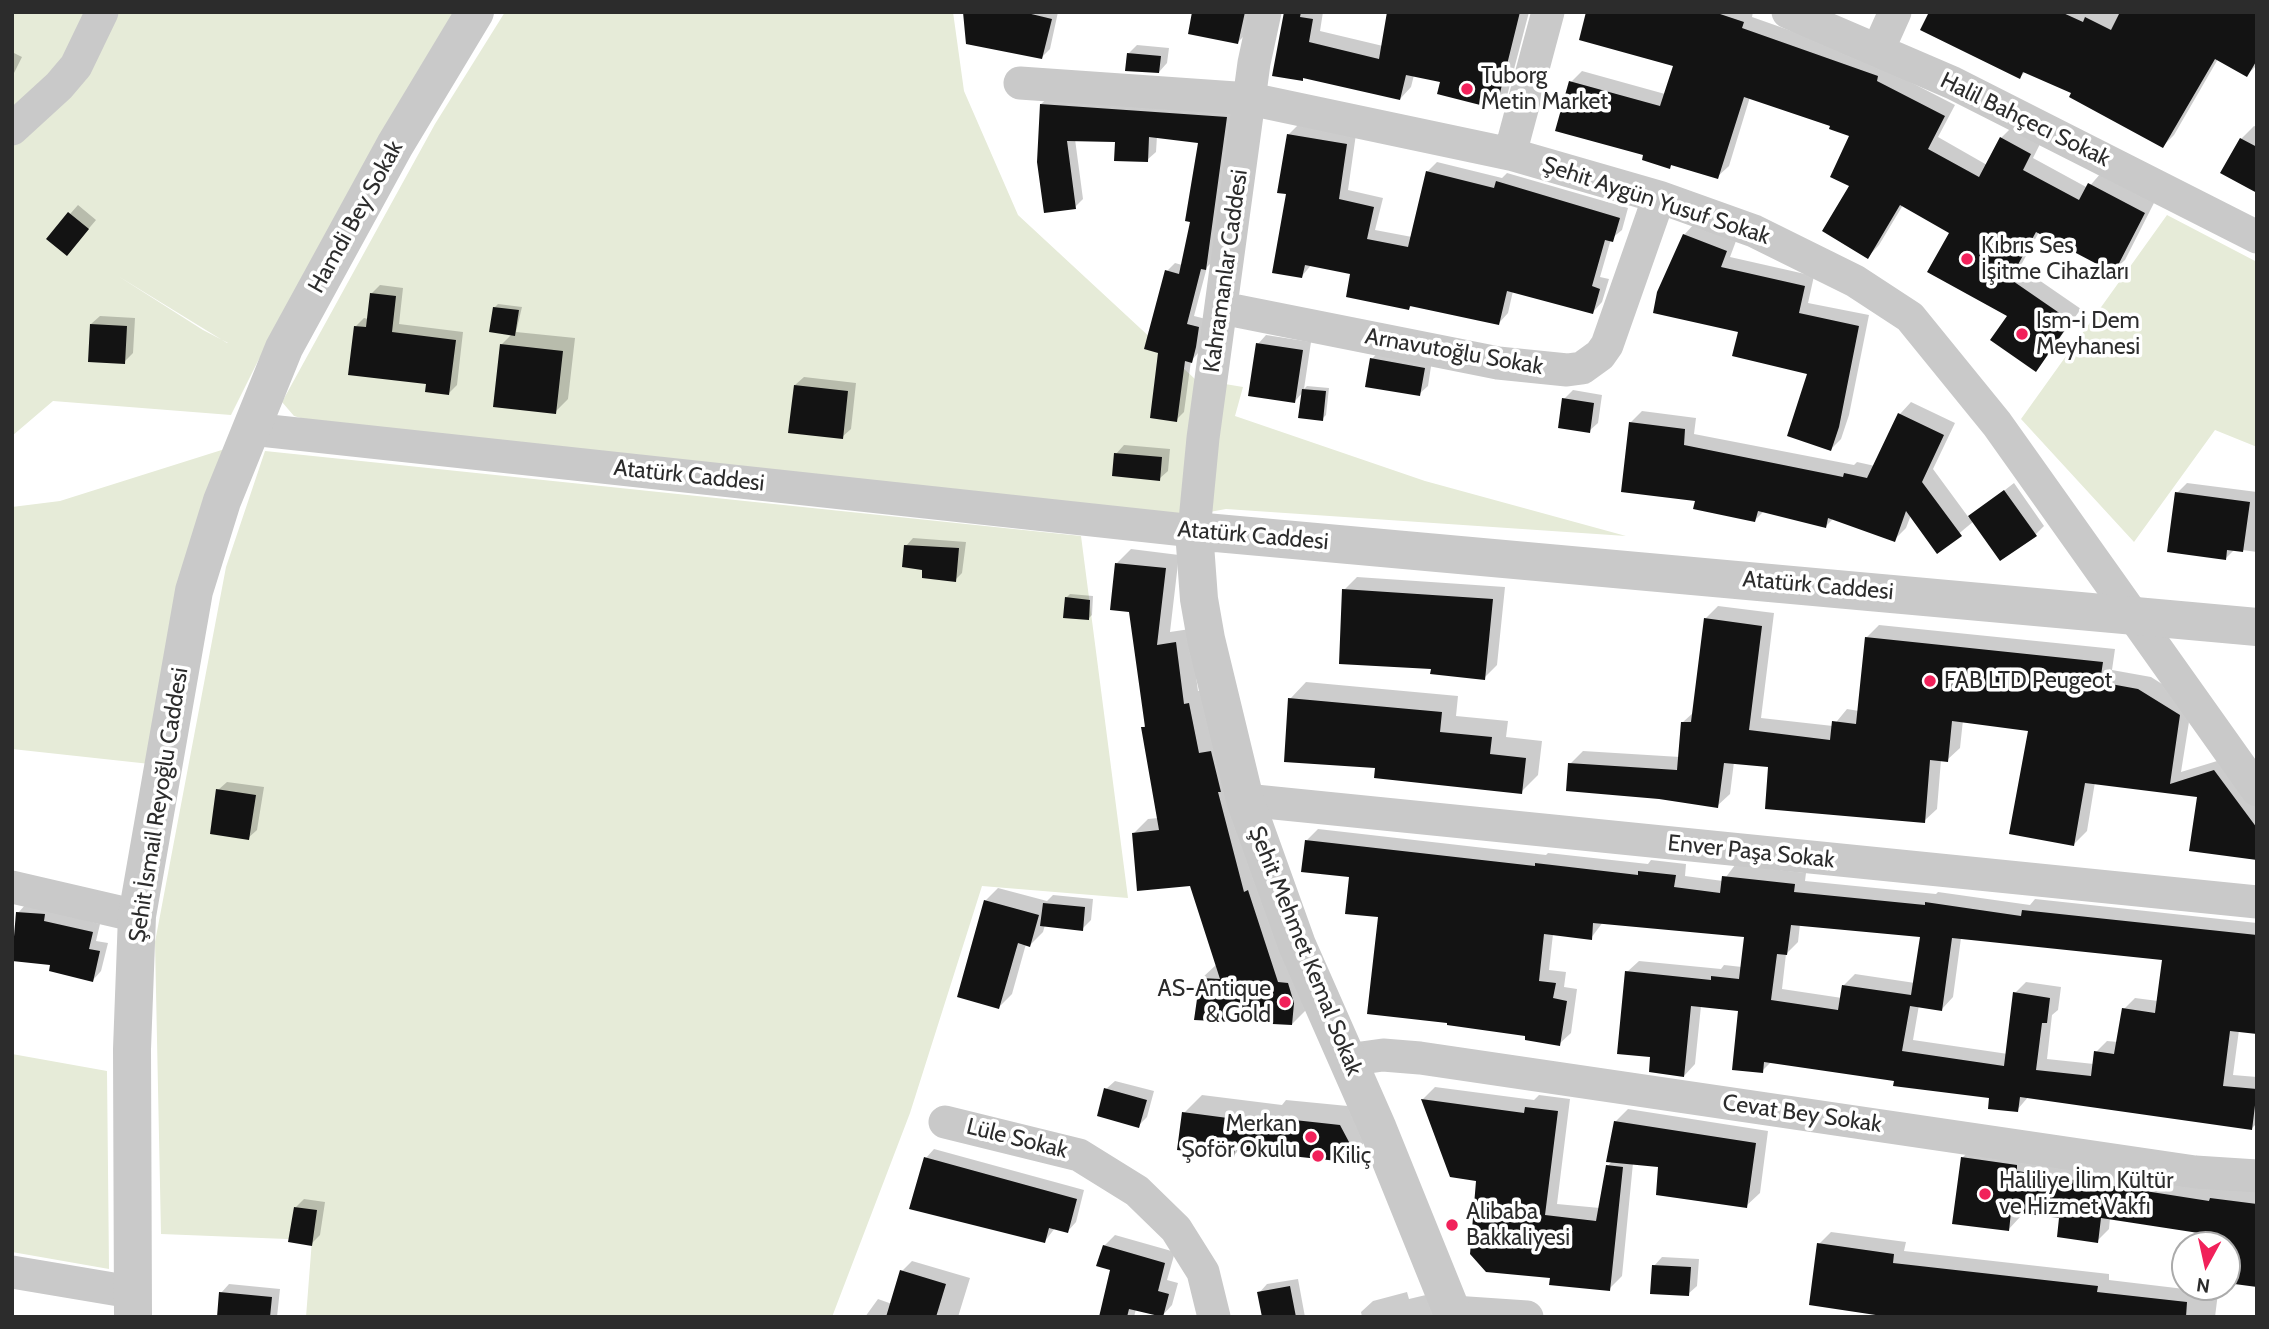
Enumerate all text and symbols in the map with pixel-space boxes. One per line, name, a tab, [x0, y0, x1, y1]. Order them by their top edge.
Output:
place label: Tuborg Metin Market	[1481, 62, 1608, 116]
street label: Halil Bahçecı Sokak	[1936, 67, 2114, 173]
marker: Tuborg Metin Market	[1459, 81, 1475, 97]
street label: Hamdi Bey Sokak	[303, 136, 409, 298]
street label: Şehit Aygün Yusuf Sokak	[1539, 151, 1773, 251]
street label: Kahramanlar Caddesi	[1198, 168, 1254, 374]
place label: Kıbrıs Ses İşitme Cihazları	[1981, 232, 2129, 286]
marker: Kıbrıs Ses İşitme Cihazları	[1959, 251, 1975, 267]
place label: Ism-i Dem Meyhanesi	[2036, 307, 2140, 361]
street label: Arnavutoğlu Sokak	[1363, 323, 1545, 381]
marker: Ism-i Dem Meyhanesi	[2014, 326, 2030, 342]
street label: Atatürk Caddesi	[612, 454, 766, 498]
street label: Atatürk Caddesi	[1176, 516, 1330, 556]
street label: Atatürk Caddesi	[1741, 566, 1895, 606]
street label: Şehit İsmail Reyoğlu Caddesi	[124, 666, 194, 944]
place label: FAB LTD Peugeot	[1944, 667, 2112, 695]
marker: FAB LTD Peugeot	[1922, 673, 1938, 689]
street label: Şehit Mehmet Kemal Sokak	[1242, 822, 1368, 1080]
street label: Enver Paşa Sokak	[1666, 830, 1836, 874]
place label: AS-Antique & Gold	[1158, 975, 1271, 1029]
marker: AS-Antique & Gold	[1277, 994, 1293, 1010]
street label: Cevat Bey Sokak	[1721, 1089, 1883, 1139]
place label: Merkan Şoför Okulu	[1181, 1110, 1297, 1164]
street label: Lüle Sokak	[964, 1113, 1070, 1165]
marker: Merkan Şoför Okulu	[1303, 1129, 1319, 1145]
place label: Kiliç	[1332, 1142, 1371, 1170]
marker: Kiliç	[1310, 1148, 1326, 1164]
place label: Haliliye İlim Kültür ve Hizmet Vakfı	[1999, 1167, 2173, 1221]
marker: Haliliye İlim Kültür ve Hizmet Vakfı	[1977, 1186, 1993, 1202]
place label: Alibaba Bakkaliyesi	[1466, 1198, 1570, 1252]
marker: Alibaba Bakkaliyesi	[1444, 1217, 1460, 1233]
north arrow	[2171, 1231, 2241, 1301]
text: N	[2195, 1273, 2212, 1298]

